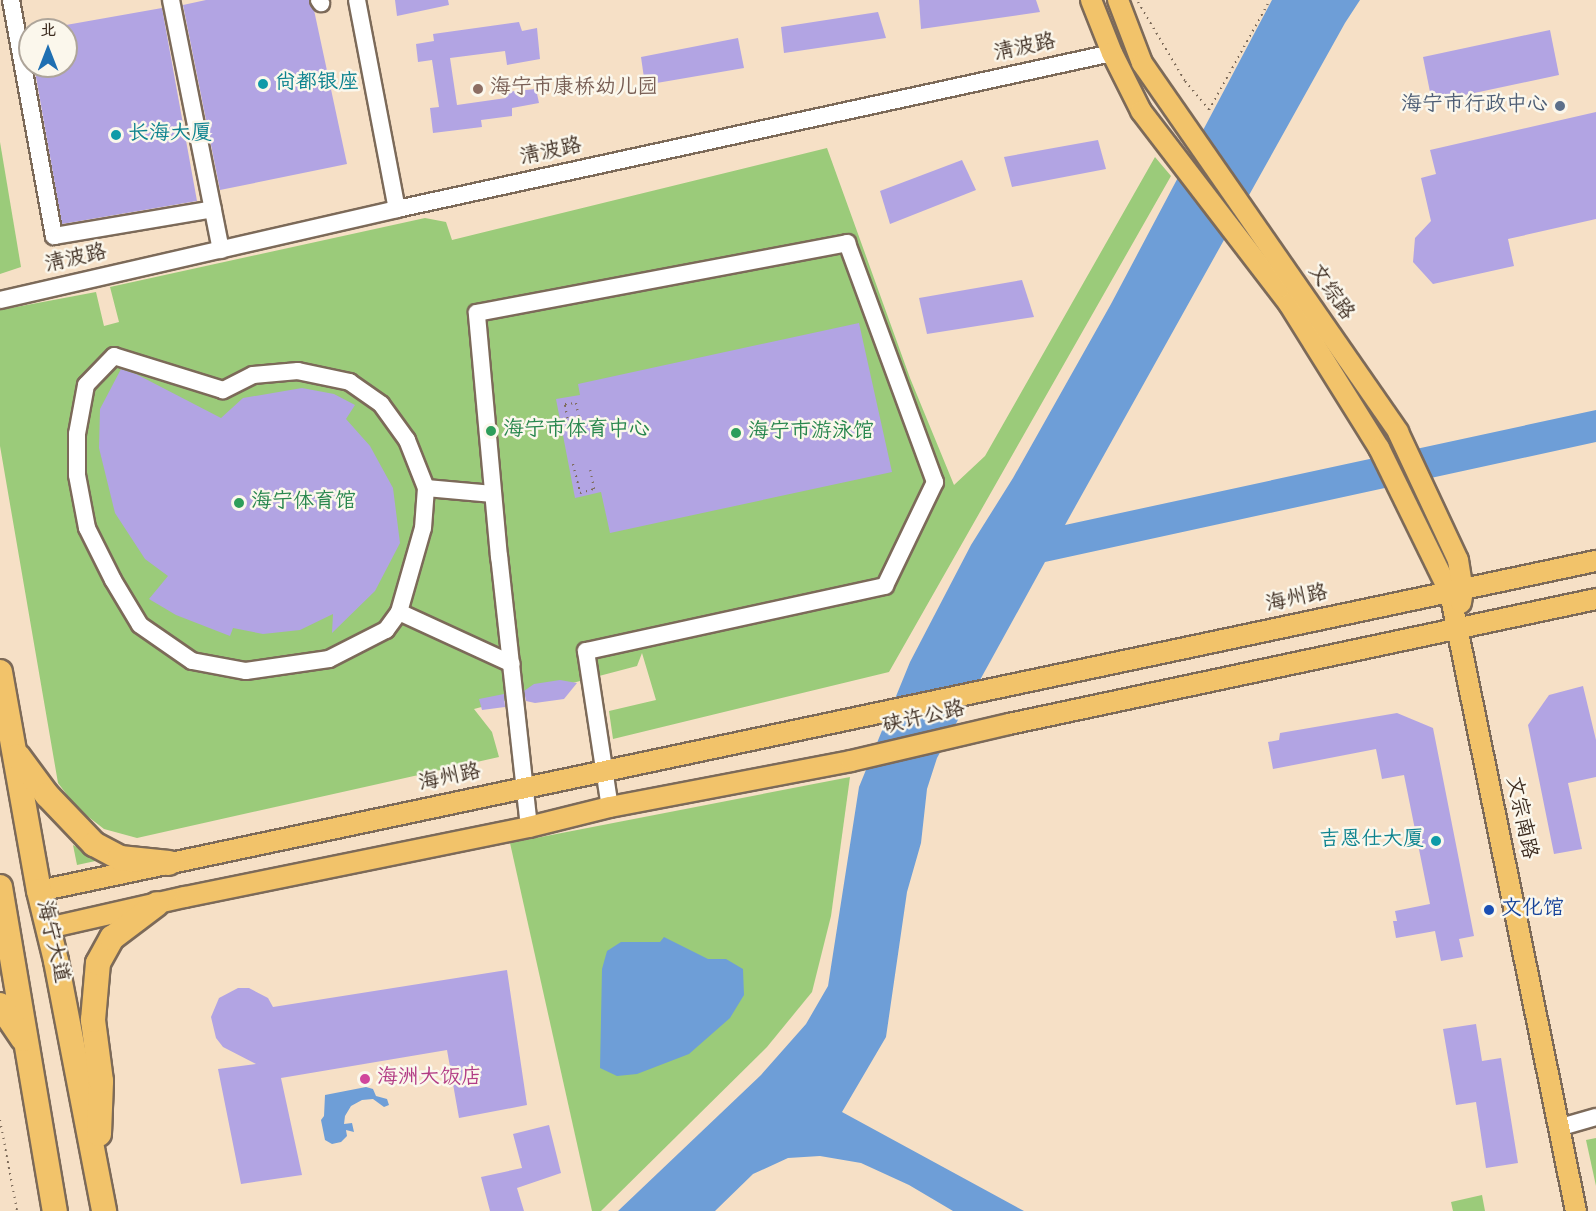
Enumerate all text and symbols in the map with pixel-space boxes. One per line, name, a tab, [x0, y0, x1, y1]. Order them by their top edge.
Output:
north arrow	[18, 18, 78, 78]
text: 北	[40, 20, 56, 43]
street label: 清波路	[992, 30, 1058, 68]
place label: 尚都银座	[275, 71, 359, 97]
place label: 海宁市康桥幼儿园	[490, 76, 658, 102]
marker: 尚都银座	[256, 77, 270, 91]
marker: 海宁市康桥幼儿园	[471, 82, 485, 96]
place label: 海宁市行政中心	[1401, 93, 1548, 119]
marker: 海宁市行政中心	[1553, 99, 1567, 113]
place label: 长海大厦	[128, 122, 212, 148]
marker: 长海大厦	[109, 128, 123, 142]
street label: 清波路	[518, 134, 584, 172]
street label: 清波路	[42, 241, 110, 279]
street label: 文综路	[1302, 260, 1358, 326]
place label: 海宁市体育中心	[503, 418, 650, 444]
place label: 海宁市游泳馆	[748, 420, 874, 446]
marker: 海宁市体育中心	[484, 424, 498, 438]
marker: 海宁市游泳馆	[729, 426, 743, 440]
place label: 海宁体育馆	[251, 490, 356, 516]
marker: 海宁体育馆	[232, 496, 246, 510]
street label: 海州路	[1264, 581, 1330, 619]
street label: 硖许公路	[880, 697, 968, 741]
street label: 海州路	[417, 760, 483, 798]
street label: 文宗南路	[1499, 774, 1541, 862]
place label: 吉恩仕大厦	[1319, 828, 1424, 854]
marker: 吉恩仕大厦	[1429, 834, 1443, 848]
place label: 文化馆	[1501, 897, 1564, 923]
street label: 海宁大道	[29, 898, 73, 986]
marker: 文化馆	[1482, 903, 1496, 917]
place label: 海洲大饭店	[377, 1066, 482, 1092]
marker: 海洲大饭店	[358, 1072, 372, 1086]

